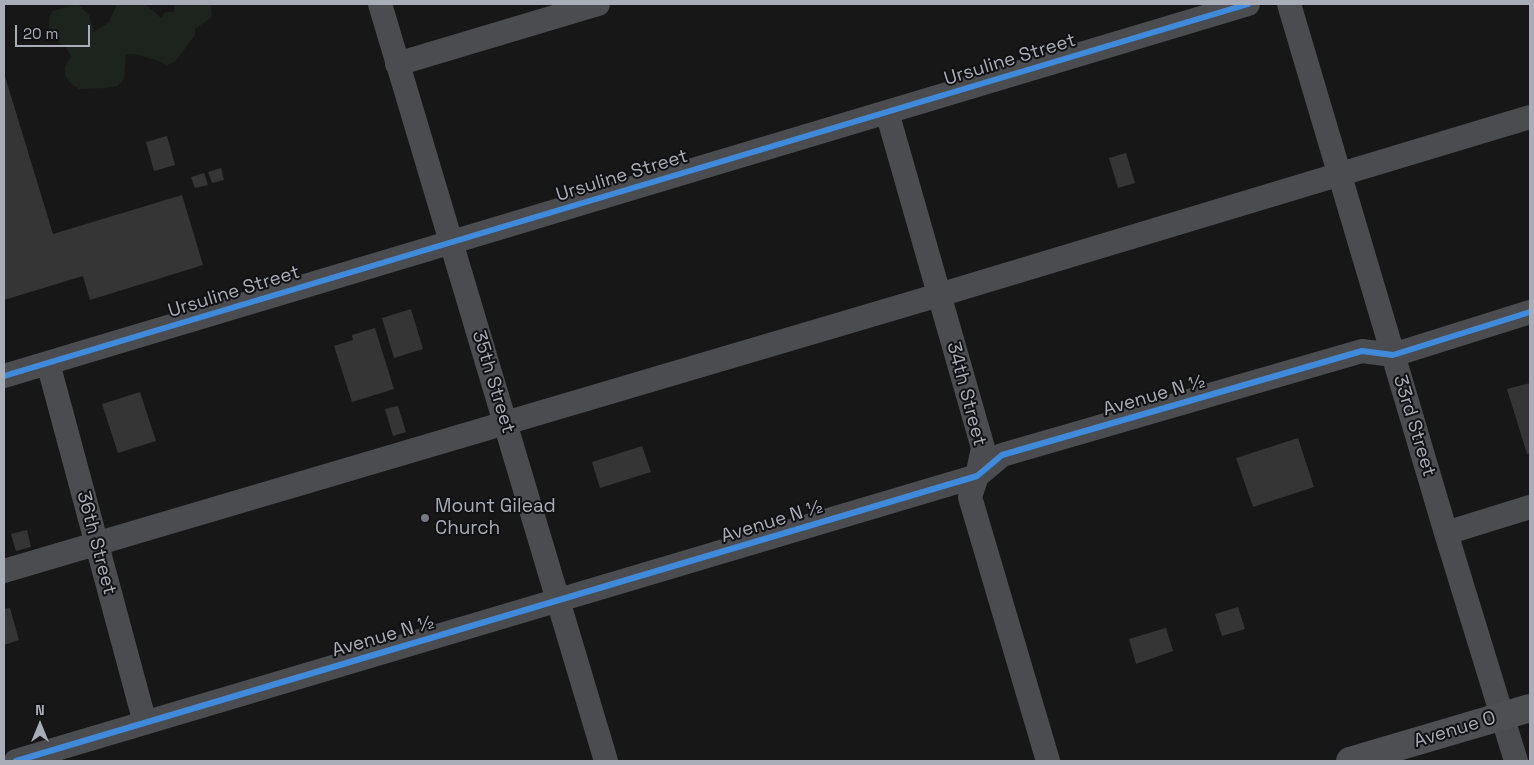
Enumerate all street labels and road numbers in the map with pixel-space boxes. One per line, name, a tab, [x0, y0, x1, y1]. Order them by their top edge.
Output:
street label: Ursuline Street	[941, 29, 1079, 91]
street label: Ursuline Street	[553, 145, 691, 207]
street label: Ursuline Street	[165, 261, 303, 323]
street label: 35th Street	[467, 328, 519, 436]
street label: 34th Street	[941, 340, 991, 448]
street label: Avenue N ½	[1100, 371, 1208, 421]
street label: 33rd Street	[1388, 372, 1440, 480]
street label: 36th Street	[71, 489, 121, 597]
street label: Avenue N ½	[718, 496, 826, 548]
street label: Avenue N ½	[329, 612, 437, 662]
street label: Avenue O	[1411, 707, 1499, 753]

